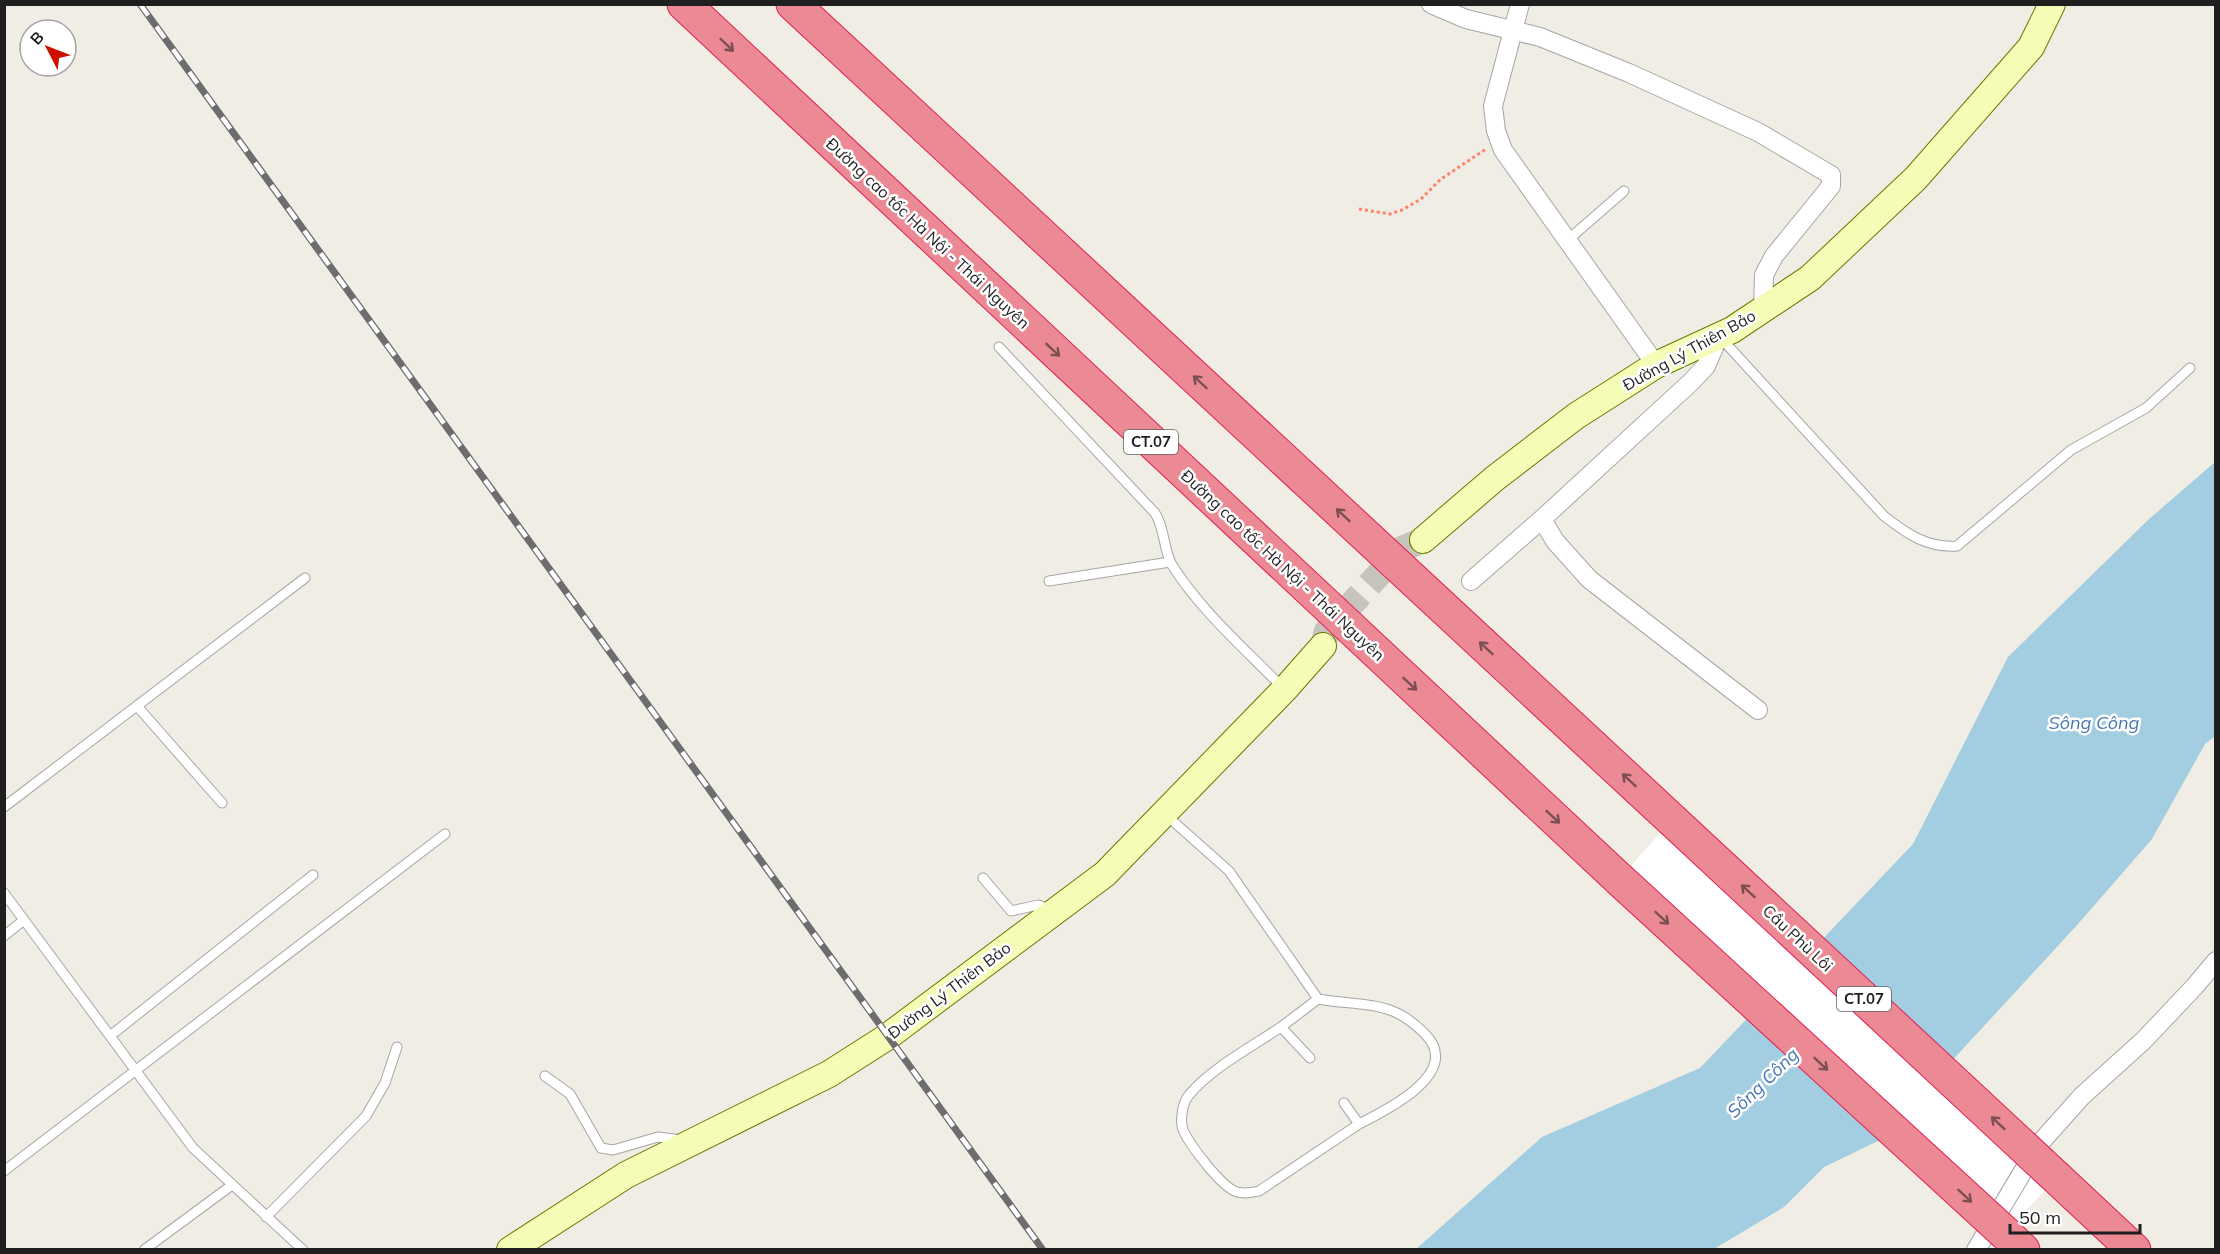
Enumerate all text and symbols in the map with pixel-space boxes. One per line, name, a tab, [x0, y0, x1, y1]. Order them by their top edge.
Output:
north arrow	[18, 18, 78, 78]
text: B	[26, 27, 48, 49]
one-way arrow	[719, 38, 734, 52]
street label: Đường cao tốc Hà Nội - Thái Nguyên	[822, 133, 1034, 333]
street label: Đường Lý Thiên Bảo	[1619, 305, 1759, 395]
one-way arrow	[1045, 343, 1060, 357]
one-way arrow	[1193, 376, 1208, 390]
road number: CT.07	[1124, 430, 1178, 454]
street label: Đường cao tốc Hà Nội - Thái Nguyên	[1177, 465, 1389, 665]
one-way arrow	[1336, 508, 1351, 522]
one-way arrow	[1479, 641, 1494, 655]
one-way arrow	[1403, 677, 1418, 691]
water label: Sông Công	[2049, 711, 2140, 734]
one-way arrow	[1622, 774, 1637, 788]
one-way arrow	[1545, 810, 1560, 824]
one-way arrow	[1740, 884, 1755, 898]
street label: Cầu Phù Lôi	[1759, 900, 1837, 976]
one-way arrow	[1654, 911, 1669, 925]
street label: Đường Lý Thiên Bảo	[883, 937, 1015, 1043]
road number: CT.07	[1837, 987, 1891, 1011]
water label: Sông Công	[1722, 1043, 1803, 1123]
one-way arrow	[1813, 1057, 1828, 1071]
one-way arrow	[1991, 1116, 2006, 1131]
one-way arrow	[1957, 1189, 1972, 1203]
scale bar	[2010, 1197, 2140, 1235]
text: 50 m	[2019, 1206, 2061, 1229]

